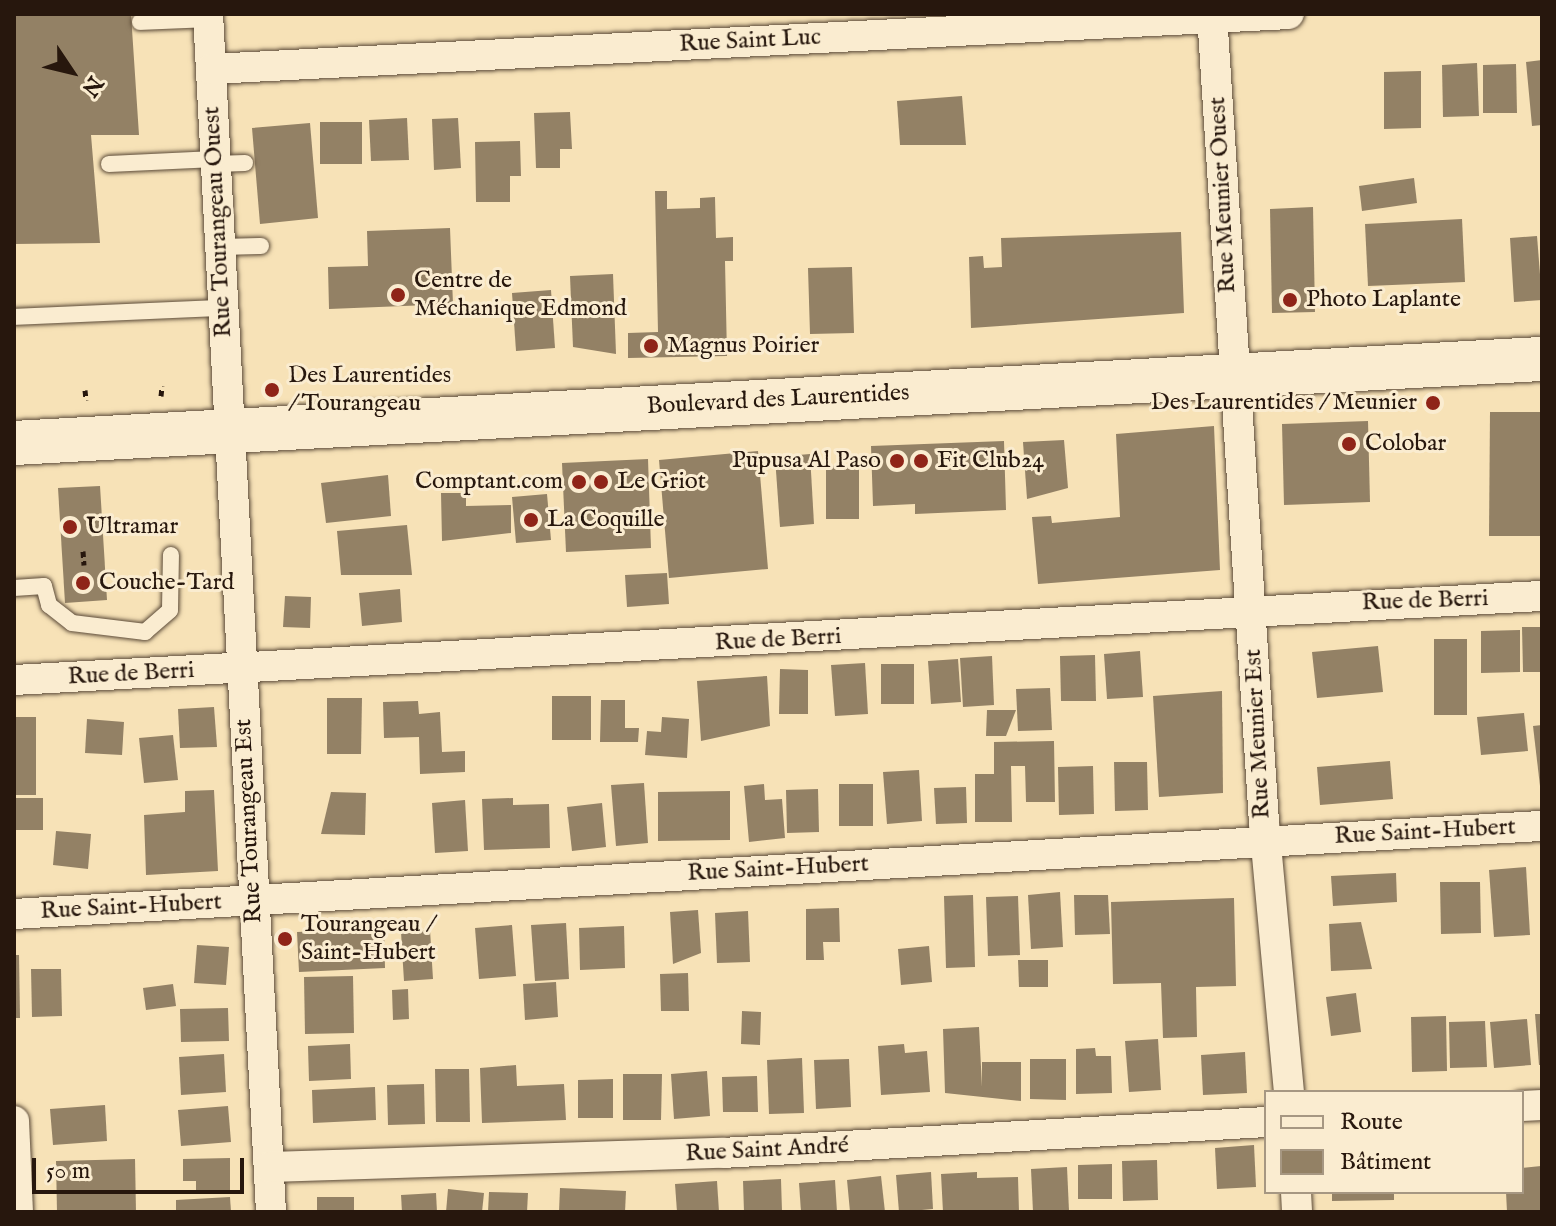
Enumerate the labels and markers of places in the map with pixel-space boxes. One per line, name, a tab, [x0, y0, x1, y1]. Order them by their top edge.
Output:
place label: Centre de Méchanique Edmond	[414, 267, 627, 323]
marker: Centre de Méchanique Edmond	[389, 286, 407, 304]
place label: Photo Laplante	[1306, 286, 1461, 314]
marker: Photo Laplante	[1281, 291, 1299, 309]
place label: Magnus Poirier	[667, 332, 819, 360]
marker: Magnus Poirier	[642, 337, 660, 355]
place label: Des Laurentides / Tourangeau	[288, 362, 451, 418]
marker: Des Laurentides / Tourangeau	[263, 381, 281, 399]
place label: Des Laurentides / Meunier	[1150, 389, 1417, 417]
marker: Des Laurentides / Meunier	[1424, 394, 1442, 412]
place label: Colobar	[1365, 430, 1446, 458]
marker: Colobar	[1340, 435, 1358, 453]
place label: Pupusa Al Paso	[732, 447, 881, 475]
place label: Fit Club24	[937, 447, 1044, 475]
marker: Pupusa Al Paso	[888, 452, 906, 470]
marker: Fit Club24	[912, 452, 930, 470]
place label: Comptant.com	[415, 468, 563, 496]
place label: Le Griot	[617, 468, 706, 496]
marker: Comptant.com	[570, 473, 588, 491]
marker: Le Griot	[592, 473, 610, 491]
place label: La Coquille	[547, 506, 665, 534]
marker: La Coquille	[522, 511, 540, 529]
place label: Ultramar	[86, 513, 178, 541]
marker: Ultramar	[61, 518, 79, 536]
place label: Couche-Tard	[99, 569, 234, 597]
marker: Couche-Tard	[74, 574, 92, 592]
place label: Tourangeau / Saint-Hubert	[301, 911, 436, 967]
marker: Tourangeau / Saint-Hubert	[276, 930, 294, 948]

